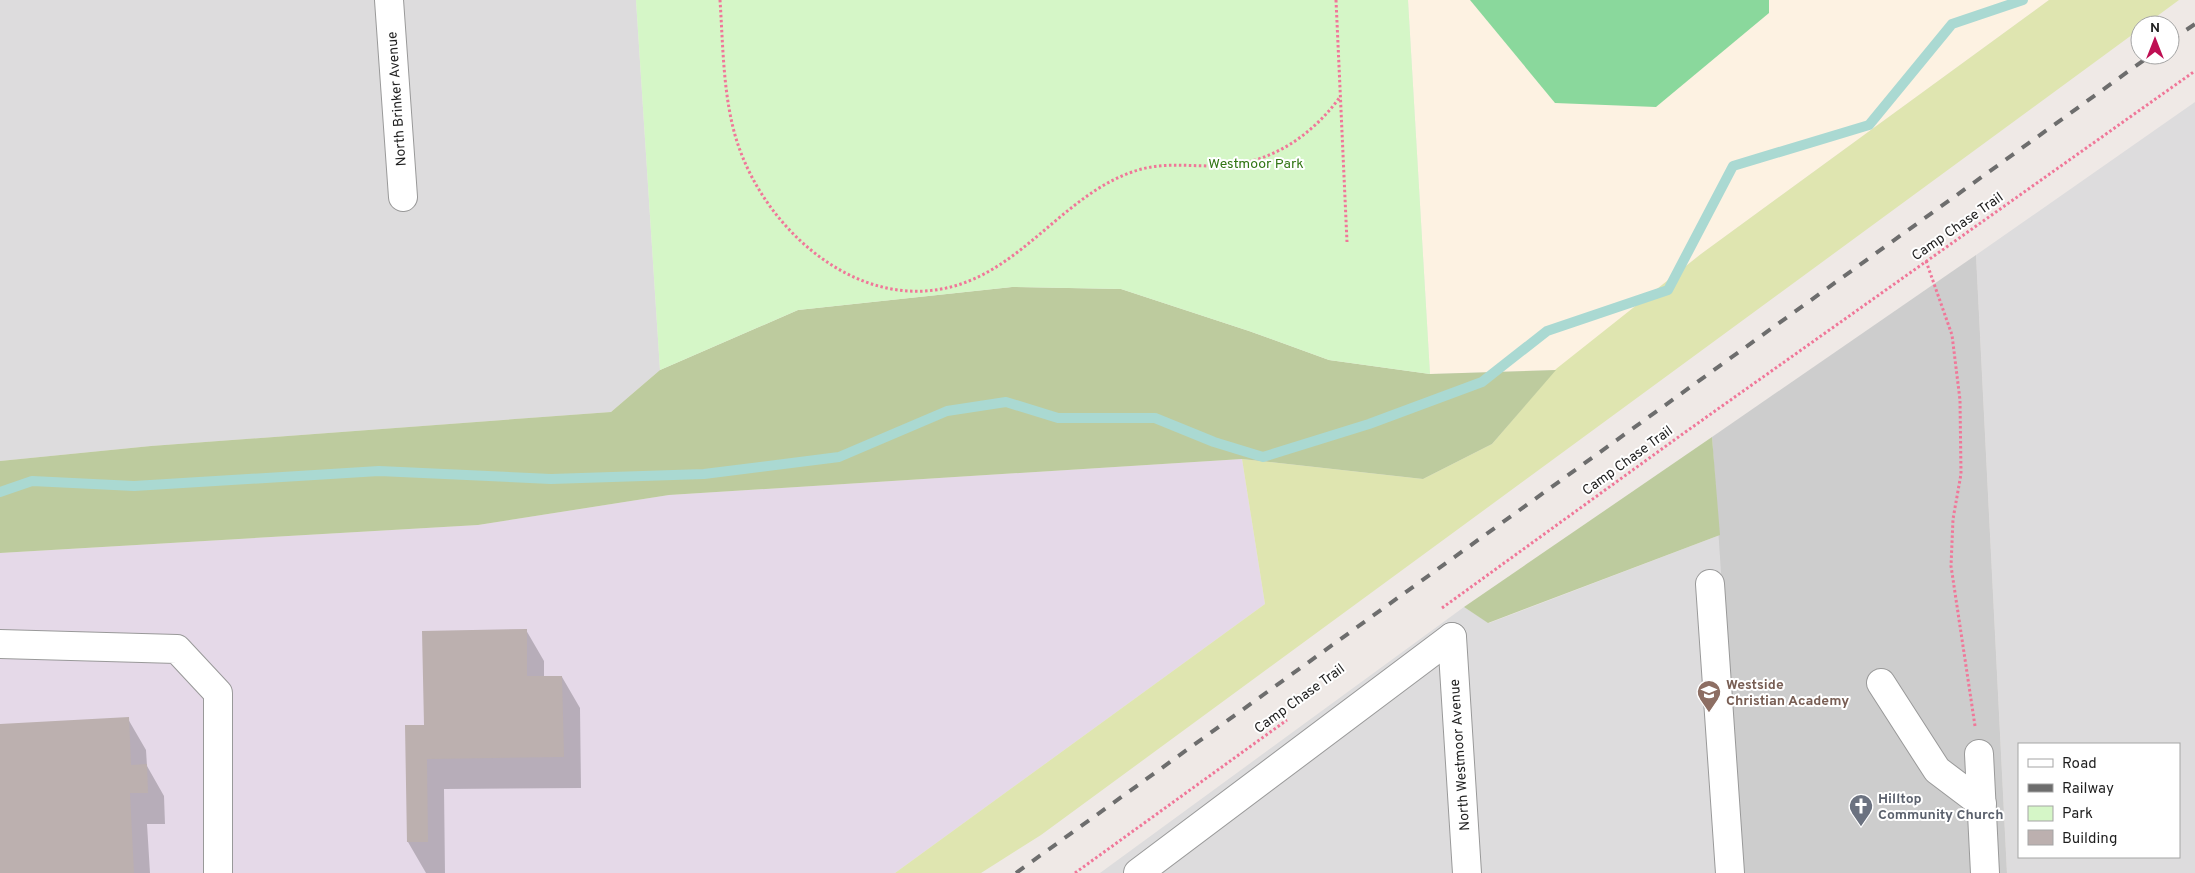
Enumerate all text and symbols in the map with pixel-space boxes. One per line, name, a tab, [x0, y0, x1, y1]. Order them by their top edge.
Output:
north arrow	[2130, 15, 2180, 65]
text: N	[2150, 20, 2160, 37]
street label: North Brinker Avenue	[384, 31, 411, 167]
park label: Westmoor Park	[1208, 156, 1304, 173]
street label: Camp Chase Trail	[1909, 189, 2007, 265]
street label: Camp Chase Trail	[1579, 423, 1676, 500]
street label: Camp Chase Trail	[1251, 661, 1348, 738]
place label: Westside Christian Academy	[1726, 677, 1849, 710]
street label: North Westmoor Avenue	[1447, 678, 1474, 831]
school or university icon: Westside Christian Academy	[1696, 679, 1722, 713]
legend	[2018, 743, 2180, 858]
text: Road	[2062, 755, 2097, 774]
text: Railway	[2062, 780, 2114, 799]
place label: Hilltop Community Church	[1878, 791, 2003, 824]
church icon: Hilltop Community Church	[1848, 793, 1874, 827]
text: Park	[2062, 805, 2093, 824]
text: Building	[2062, 830, 2117, 849]

